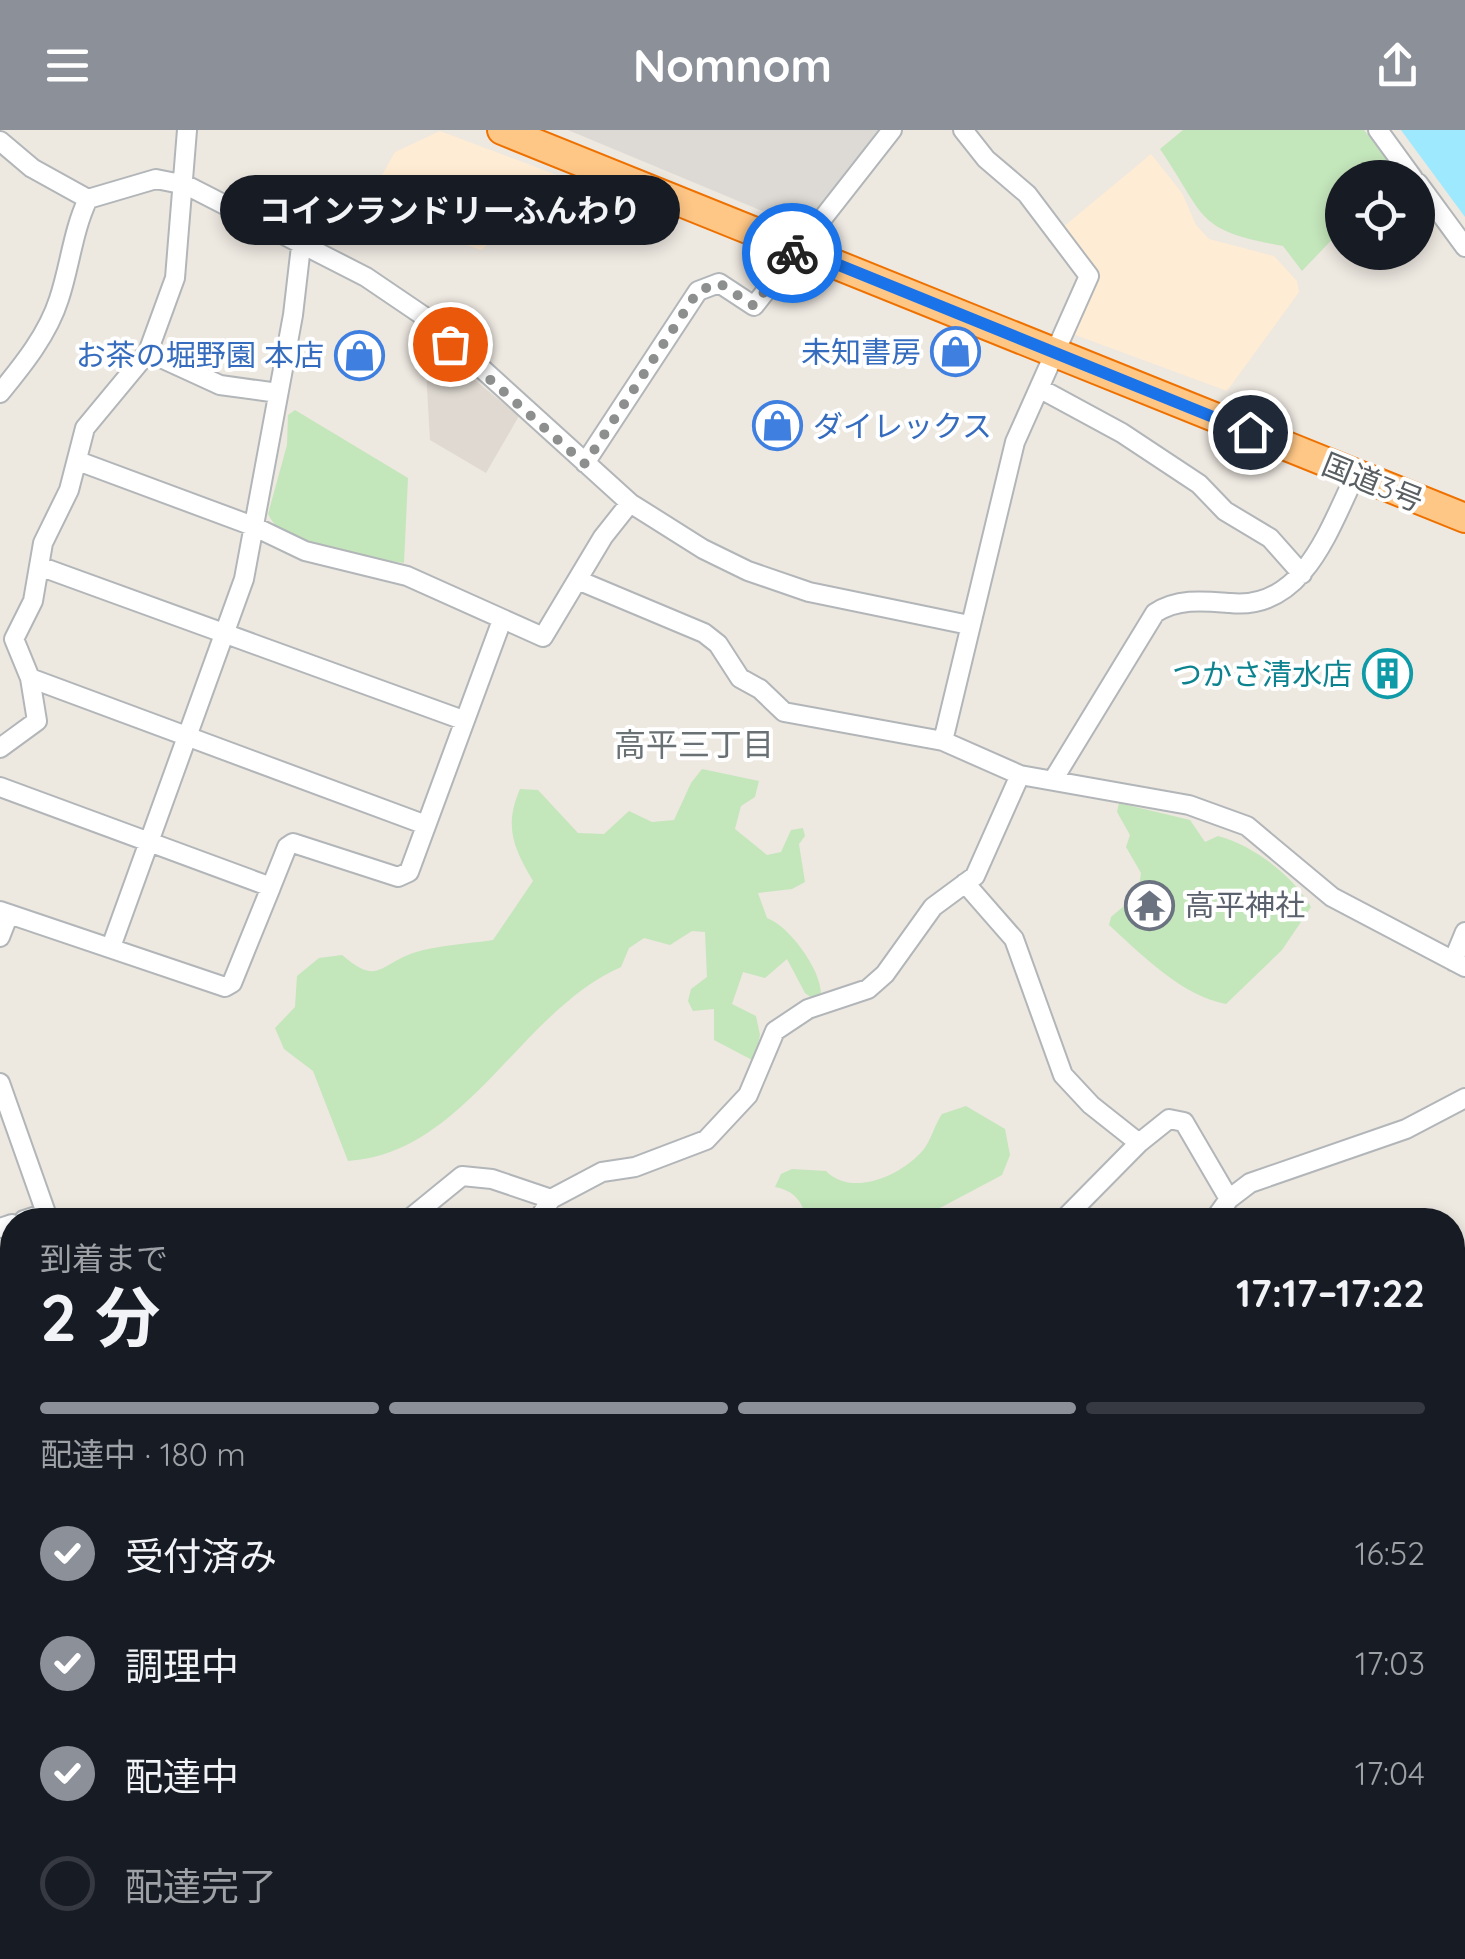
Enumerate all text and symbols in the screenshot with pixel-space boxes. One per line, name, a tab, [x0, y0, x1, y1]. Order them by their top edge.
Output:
text: Nomnom	[633, 37, 832, 93]
icon: menu	[40, 38, 95, 93]
icon: share	[1370, 38, 1425, 93]
map controls	[1325, 160, 1435, 270]
button: locate	[1325, 160, 1435, 270]
callout: コインランドリーふんわり	[220, 174, 680, 244]
text: コインランドリーふんわり	[259, 190, 641, 230]
courier	[742, 203, 842, 303]
icon: bike	[765, 226, 820, 281]
pin	[408, 302, 493, 387]
icon: bag	[423, 317, 478, 372]
shop icon: 未知書房	[930, 326, 982, 378]
shop icon: お茶の堀野園 本店	[333, 329, 385, 381]
place label: 未知書房	[801, 333, 921, 371]
place label: お茶の堀野園 本店	[76, 336, 324, 374]
pin	[1208, 390, 1293, 475]
shop icon: ダイレックス	[752, 400, 804, 452]
icon: home	[1223, 405, 1278, 460]
place label: ダイレックス	[813, 407, 992, 445]
street label: 国道3号	[1317, 445, 1429, 519]
building icon: つかさ清水店	[1361, 648, 1413, 700]
place label: つかさ清水店	[1172, 655, 1352, 693]
district label: 高平三丁目	[614, 724, 774, 764]
temple icon: 高平神社	[1124, 879, 1176, 931]
place label: 高平神社	[1185, 886, 1305, 924]
text: 到着まで	[40, 1238, 168, 1278]
text: 17:17–17:22	[1236, 1269, 1425, 1317]
text: 2 分	[40, 1276, 160, 1357]
text: 配達中 · 180 m	[40, 1434, 246, 1474]
icon: check	[40, 1526, 95, 1581]
text: 受付済み	[125, 1532, 277, 1580]
text: 16:52	[1355, 1533, 1425, 1573]
icon: check	[40, 1636, 95, 1691]
text: 調理中	[125, 1642, 239, 1690]
text: 17:03	[1355, 1643, 1425, 1683]
icon: check	[40, 1746, 95, 1801]
text: 配達中	[125, 1752, 239, 1800]
text: 17:04	[1355, 1753, 1425, 1793]
text: 配達完了	[125, 1862, 277, 1910]

